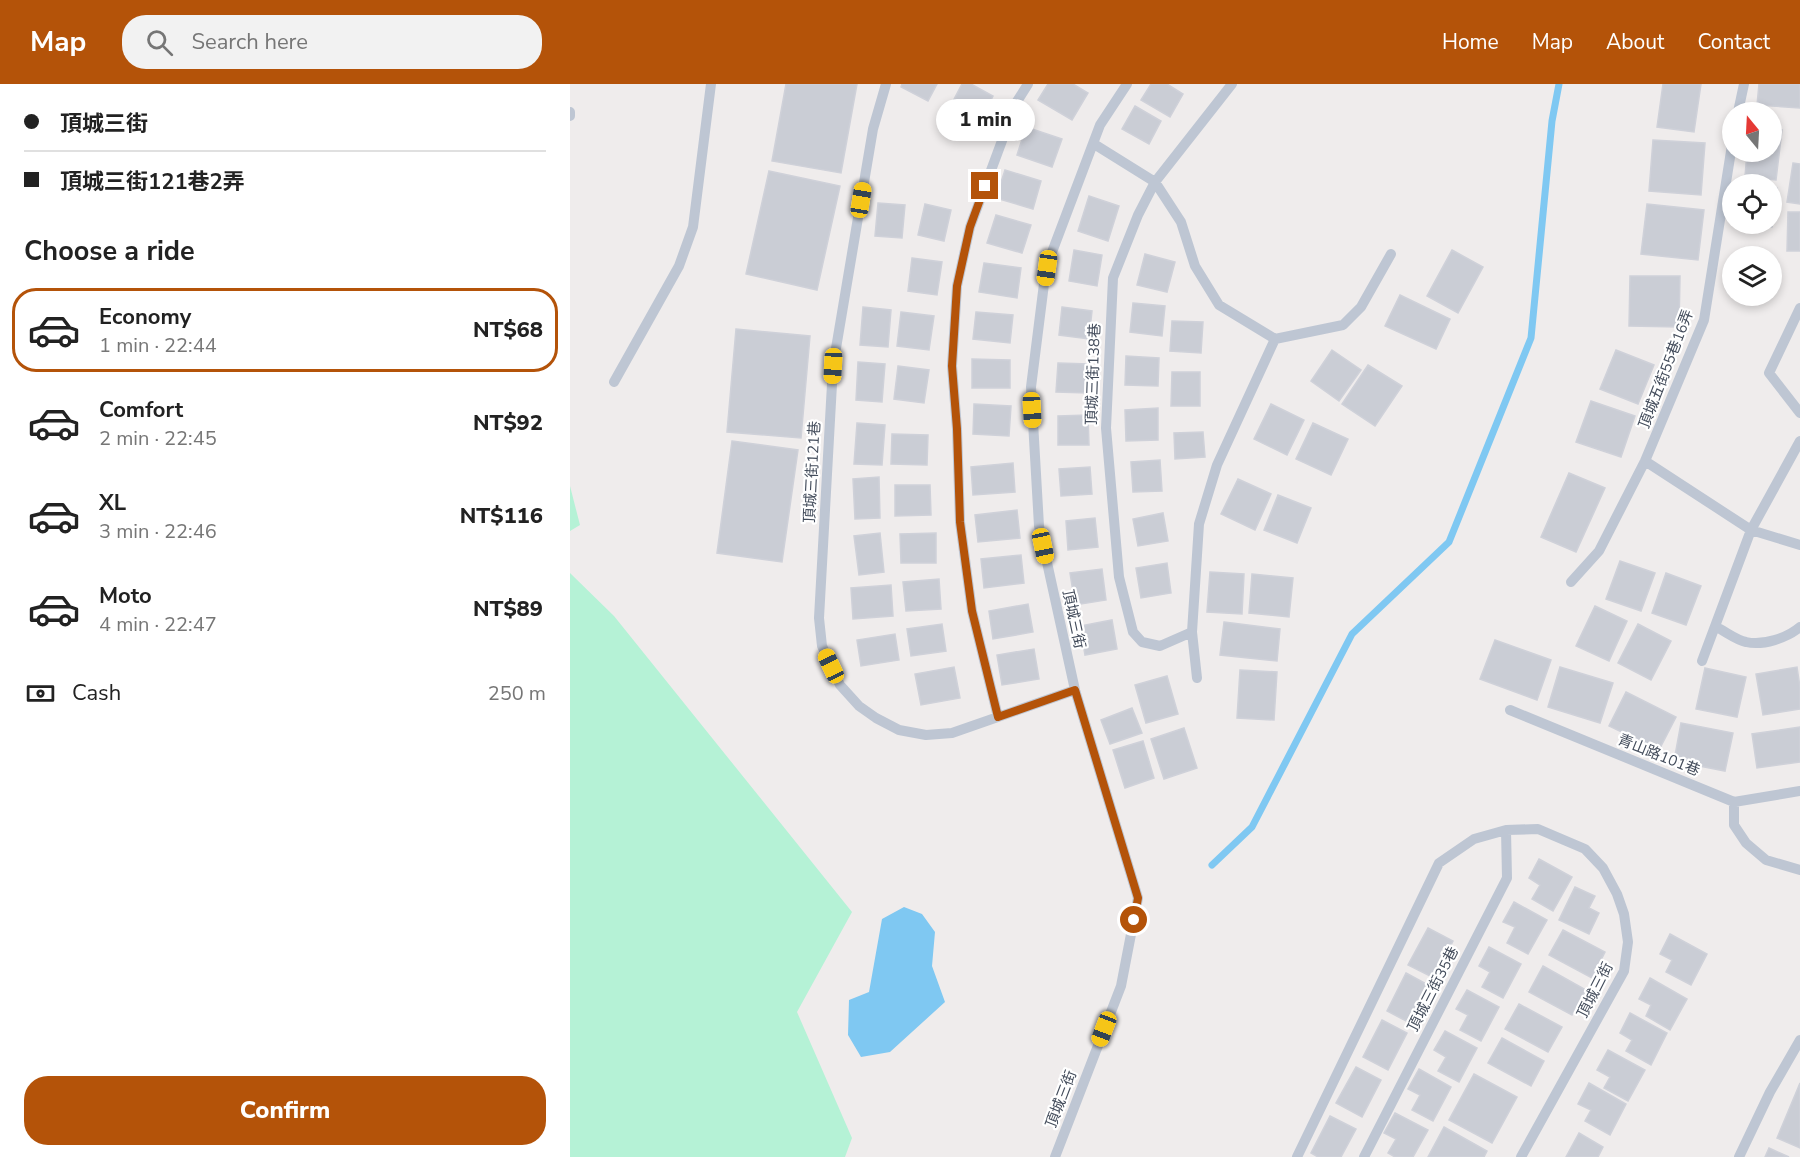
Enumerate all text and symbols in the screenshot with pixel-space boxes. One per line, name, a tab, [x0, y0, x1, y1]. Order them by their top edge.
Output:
search box	[122, 15, 542, 69]
text: Map	[30, 23, 86, 61]
icon: search	[143, 26, 176, 59]
text: Search here	[191, 27, 308, 57]
text: Home	[1442, 28, 1499, 56]
text: Map	[1532, 28, 1573, 56]
text: About	[1606, 28, 1664, 56]
text: Contact	[1697, 28, 1770, 56]
callout: 1 min	[936, 99, 1034, 141]
north arrow	[1722, 102, 1782, 162]
map controls	[1722, 102, 1782, 306]
text: 1 min	[959, 106, 1012, 133]
text: 頂城三街	[60, 109, 148, 139]
text: 頂城三街121巷2弄	[60, 167, 245, 197]
route end	[971, 172, 998, 199]
button: locate	[1722, 174, 1782, 234]
car	[849, 181, 873, 219]
text: Choose a ride	[24, 233, 195, 270]
button: layers	[1722, 246, 1782, 306]
car	[1036, 249, 1058, 287]
text: Economy	[99, 302, 191, 332]
icon: car	[27, 303, 81, 357]
street label: 頂城五街55巷16弄	[1634, 307, 1698, 431]
text: NT$68	[473, 315, 543, 345]
street label: 頂城三街138巷	[1081, 323, 1105, 425]
text: 1 min · 22:44	[99, 332, 217, 359]
car	[823, 348, 843, 384]
car	[1022, 392, 1042, 428]
text: Comfort	[99, 395, 183, 425]
icon: car	[27, 396, 81, 450]
text: NT$92	[473, 408, 543, 438]
street label: 頂城三街121巷	[799, 421, 825, 523]
text: 2 min · 22:45	[99, 425, 217, 452]
text: XL	[99, 488, 126, 518]
icon: car	[27, 489, 81, 543]
text: NT$116	[460, 501, 543, 531]
text: 3 min · 22:46	[99, 518, 217, 545]
car	[1030, 527, 1056, 565]
text: Moto	[99, 581, 152, 611]
icon: car	[27, 582, 81, 636]
street label: 頂城三街	[1058, 588, 1090, 650]
text: NT$89	[473, 594, 543, 624]
text: 4 min · 22:47	[99, 611, 217, 638]
car	[815, 646, 847, 686]
icon: cash	[24, 677, 57, 710]
text: Cash	[72, 678, 121, 708]
text: 250 m	[488, 680, 546, 707]
street label: 青山路101巷	[1615, 729, 1703, 781]
route start	[1120, 906, 1147, 933]
street label: 頂城三街35巷	[1403, 943, 1463, 1035]
street label: 頂城三街	[1572, 959, 1618, 1021]
car	[1089, 1009, 1119, 1049]
street label: 頂城三街	[1041, 1067, 1081, 1131]
button: Confirm	[24, 1076, 546, 1145]

